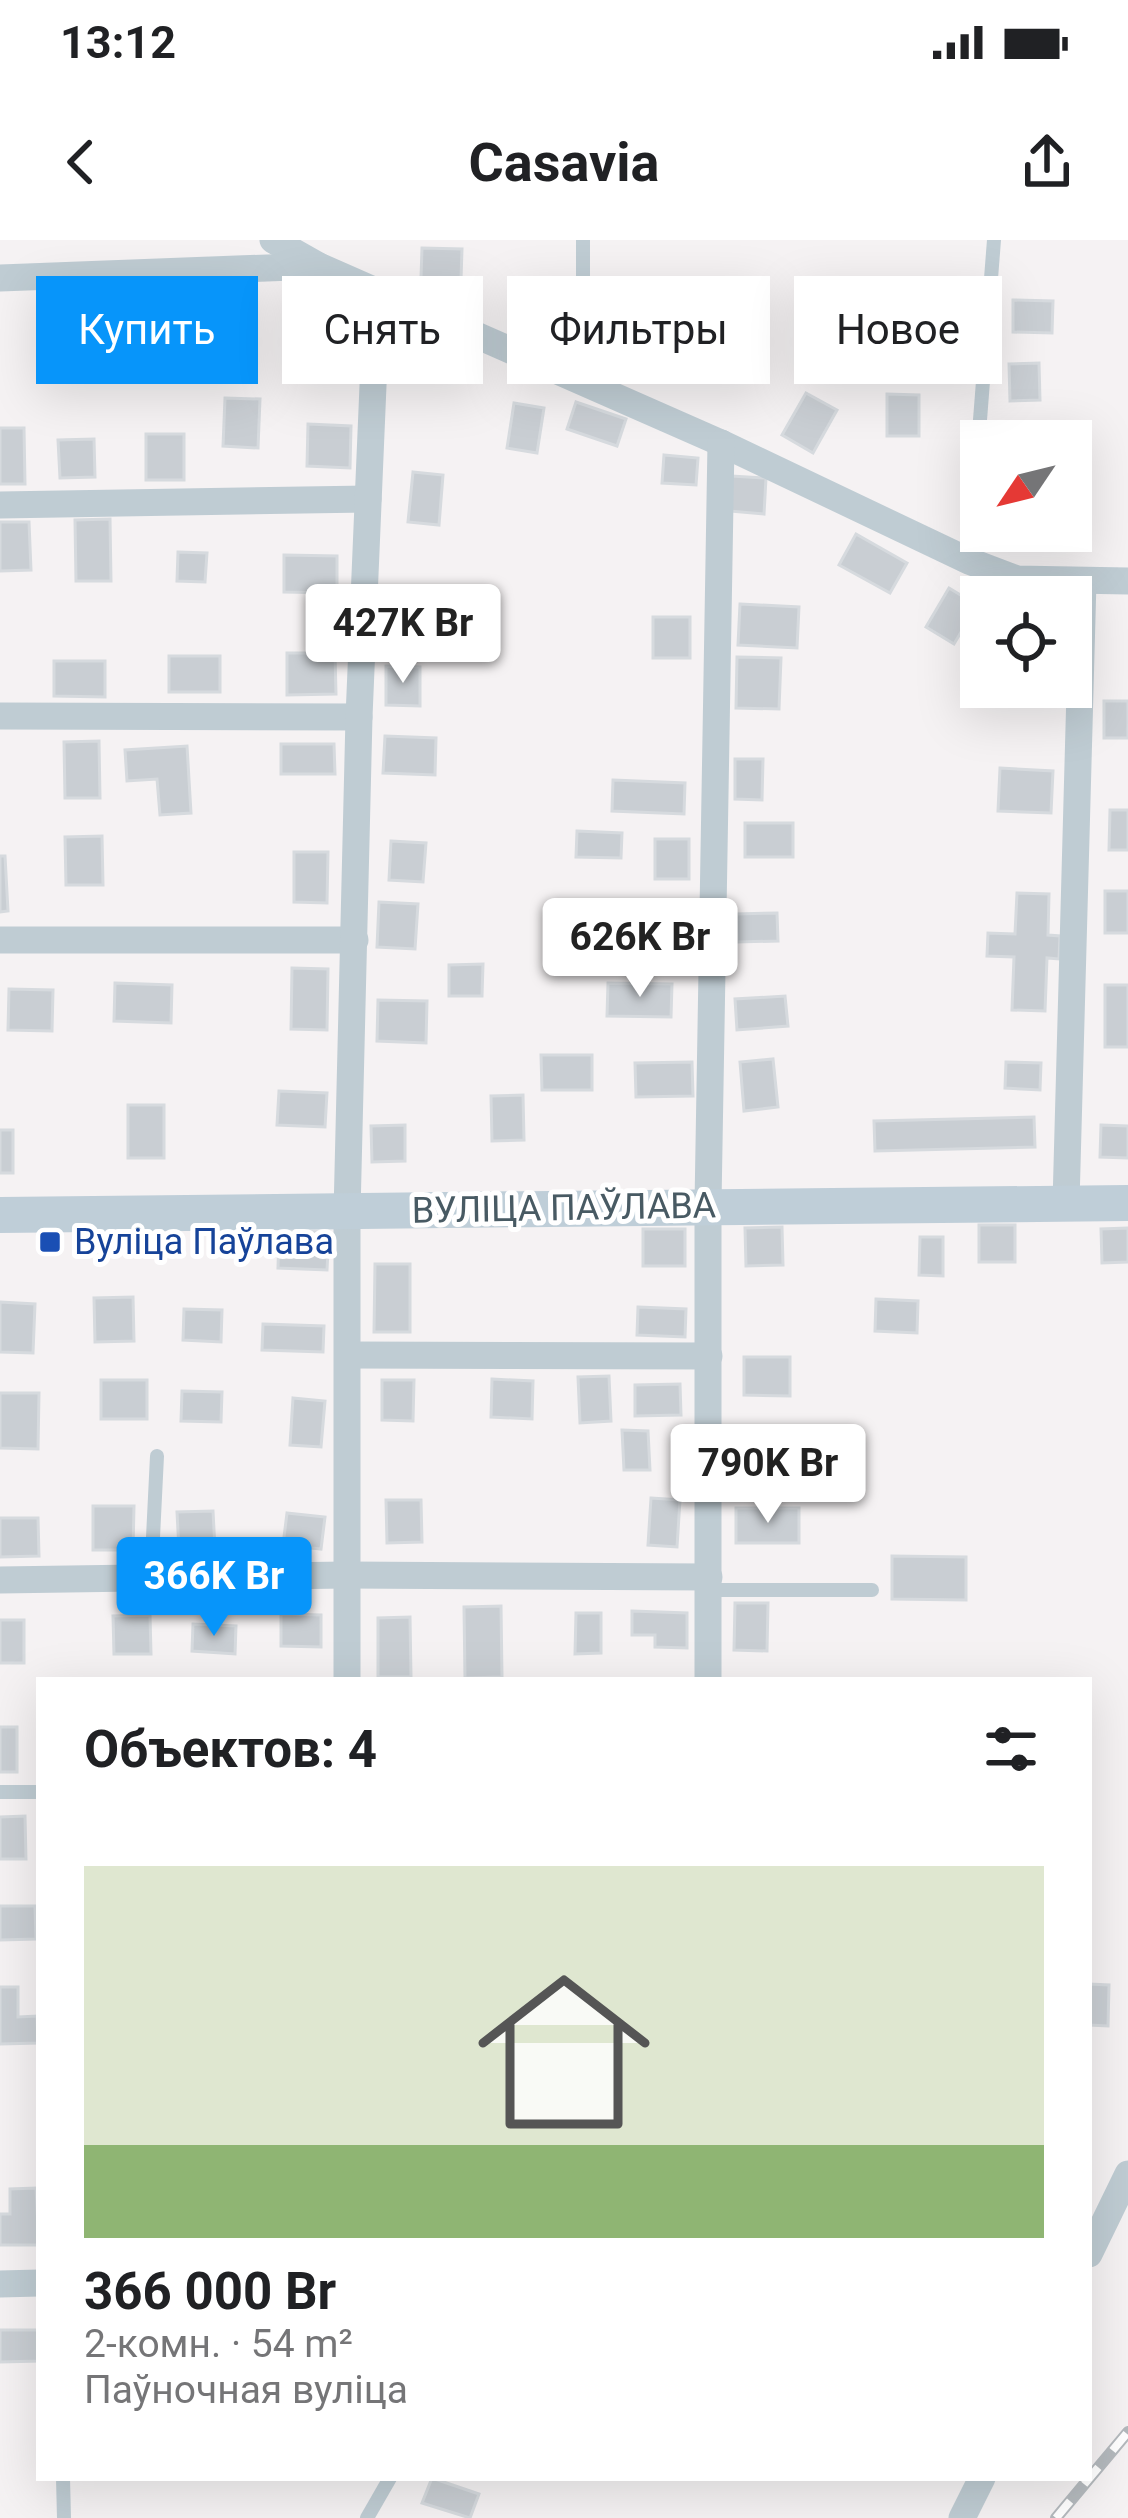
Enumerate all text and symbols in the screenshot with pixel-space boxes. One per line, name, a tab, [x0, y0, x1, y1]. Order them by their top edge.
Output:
text: 13:12	[60, 16, 176, 69]
icon: back	[48, 129, 114, 195]
icon: share	[1014, 129, 1080, 195]
text: Casavia	[468, 131, 660, 194]
chip: Купить	[36, 276, 258, 384]
chip: Снять	[282, 276, 483, 384]
chip: Фильтры	[507, 276, 770, 384]
chip: Новое	[794, 276, 1002, 384]
north arrow	[960, 420, 1092, 552]
map controls	[960, 420, 1092, 708]
button: locate	[960, 576, 1092, 708]
pin: 427K Br	[292, 584, 514, 686]
text: 427K Br	[333, 600, 473, 646]
pin: 626K Br	[529, 898, 751, 1000]
text: 626K Br	[570, 914, 710, 960]
street label: ВУЛІЦА ПАЎЛАВА	[411, 1183, 717, 1232]
place label: Вуліца Паўлава	[74, 1221, 334, 1263]
marker: Вуліца Паўлава	[37, 1229, 63, 1255]
pin: 790K Br	[657, 1424, 879, 1526]
text: 790K Br	[698, 1440, 838, 1486]
pin: 366K Br	[103, 1537, 325, 1639]
text: 366K Br	[144, 1553, 284, 1599]
icon: filters	[978, 1716, 1044, 1782]
text: Объектов: 4	[84, 1720, 377, 1779]
icon: home	[456, 1944, 672, 2160]
text: 366 000 Br	[84, 2262, 336, 2321]
text: 2-комн. · 54 m²	[84, 2321, 353, 2367]
text: Паўночная вуліца	[84, 2367, 408, 2413]

